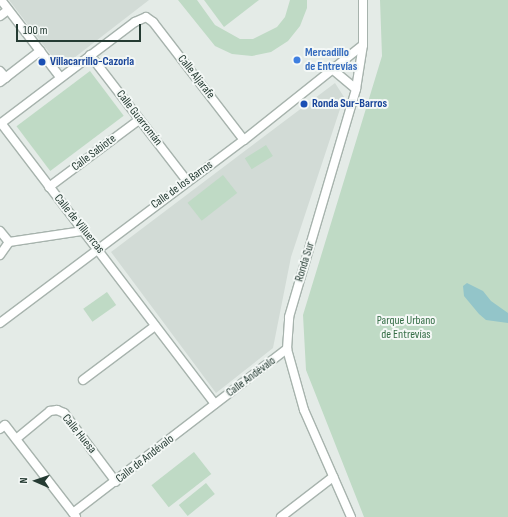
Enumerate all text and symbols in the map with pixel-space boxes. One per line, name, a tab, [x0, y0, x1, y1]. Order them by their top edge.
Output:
scale bar	[18, 16, 143, 42]
text: 100 m	[23, 23, 48, 38]
place label: Mercadillo de Entrevías	[305, 46, 357, 74]
street label: Calle Aljarafe	[174, 52, 218, 102]
place label: Villacarrillo-Cazorla	[50, 55, 134, 69]
marker: Mercadillo de Entrevías	[292, 55, 302, 65]
marker: Villacarrillo-Cazorla	[37, 57, 47, 67]
street label: Calle Guarromán	[113, 87, 165, 149]
place label: Ronda Sur-Barros	[312, 97, 387, 111]
marker: Ronda Sur-Barros	[299, 99, 309, 109]
street label: Calle Sabiote	[69, 132, 119, 174]
street label: Calle de los Barros	[148, 158, 216, 212]
street label: Calle de Villuercas	[51, 192, 107, 256]
street label: Ronda Sur	[292, 240, 318, 284]
park label: Parque Urbano de Entrevías	[377, 314, 435, 342]
street label: Calle Andévalo	[224, 354, 278, 400]
street label: Calle Huesa	[59, 411, 99, 457]
street label: Calle de Andévalo	[113, 432, 177, 486]
north arrow	[16, 461, 56, 501]
text: N	[17, 477, 30, 484]

